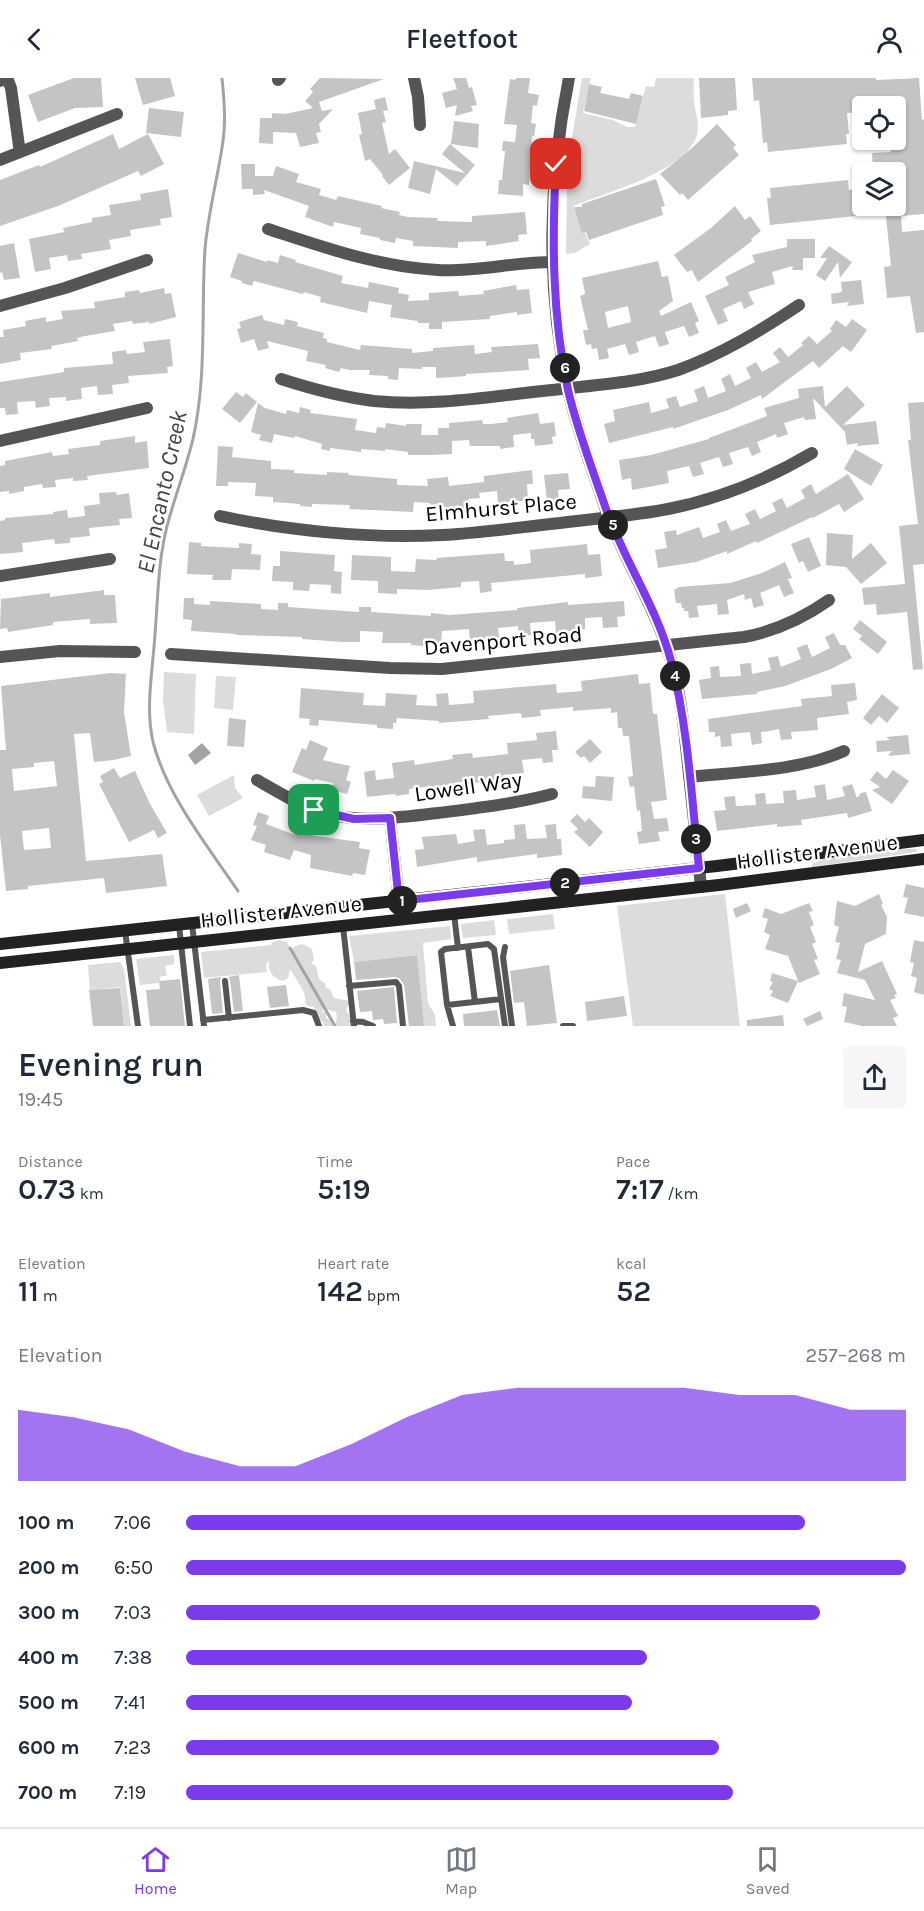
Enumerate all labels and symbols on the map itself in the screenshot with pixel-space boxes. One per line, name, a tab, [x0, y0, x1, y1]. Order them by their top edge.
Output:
pin	[530, 138, 581, 189]
pin: 6	[550, 353, 580, 383]
water label: El Encanto Creek	[131, 407, 193, 576]
street label: Elmhurst Place	[424, 488, 578, 528]
pin: 5	[598, 510, 628, 540]
street label: Davenport Road	[423, 621, 584, 661]
pin: 4	[660, 661, 690, 691]
street label: Lowell Way	[413, 767, 524, 807]
pin	[288, 784, 339, 835]
pin: 3	[681, 824, 711, 854]
street label: Hollister Avenue	[735, 829, 899, 875]
pin: 2	[550, 868, 580, 898]
pin: 1	[387, 886, 417, 916]
street label: Hollister Avenue	[199, 891, 363, 933]

